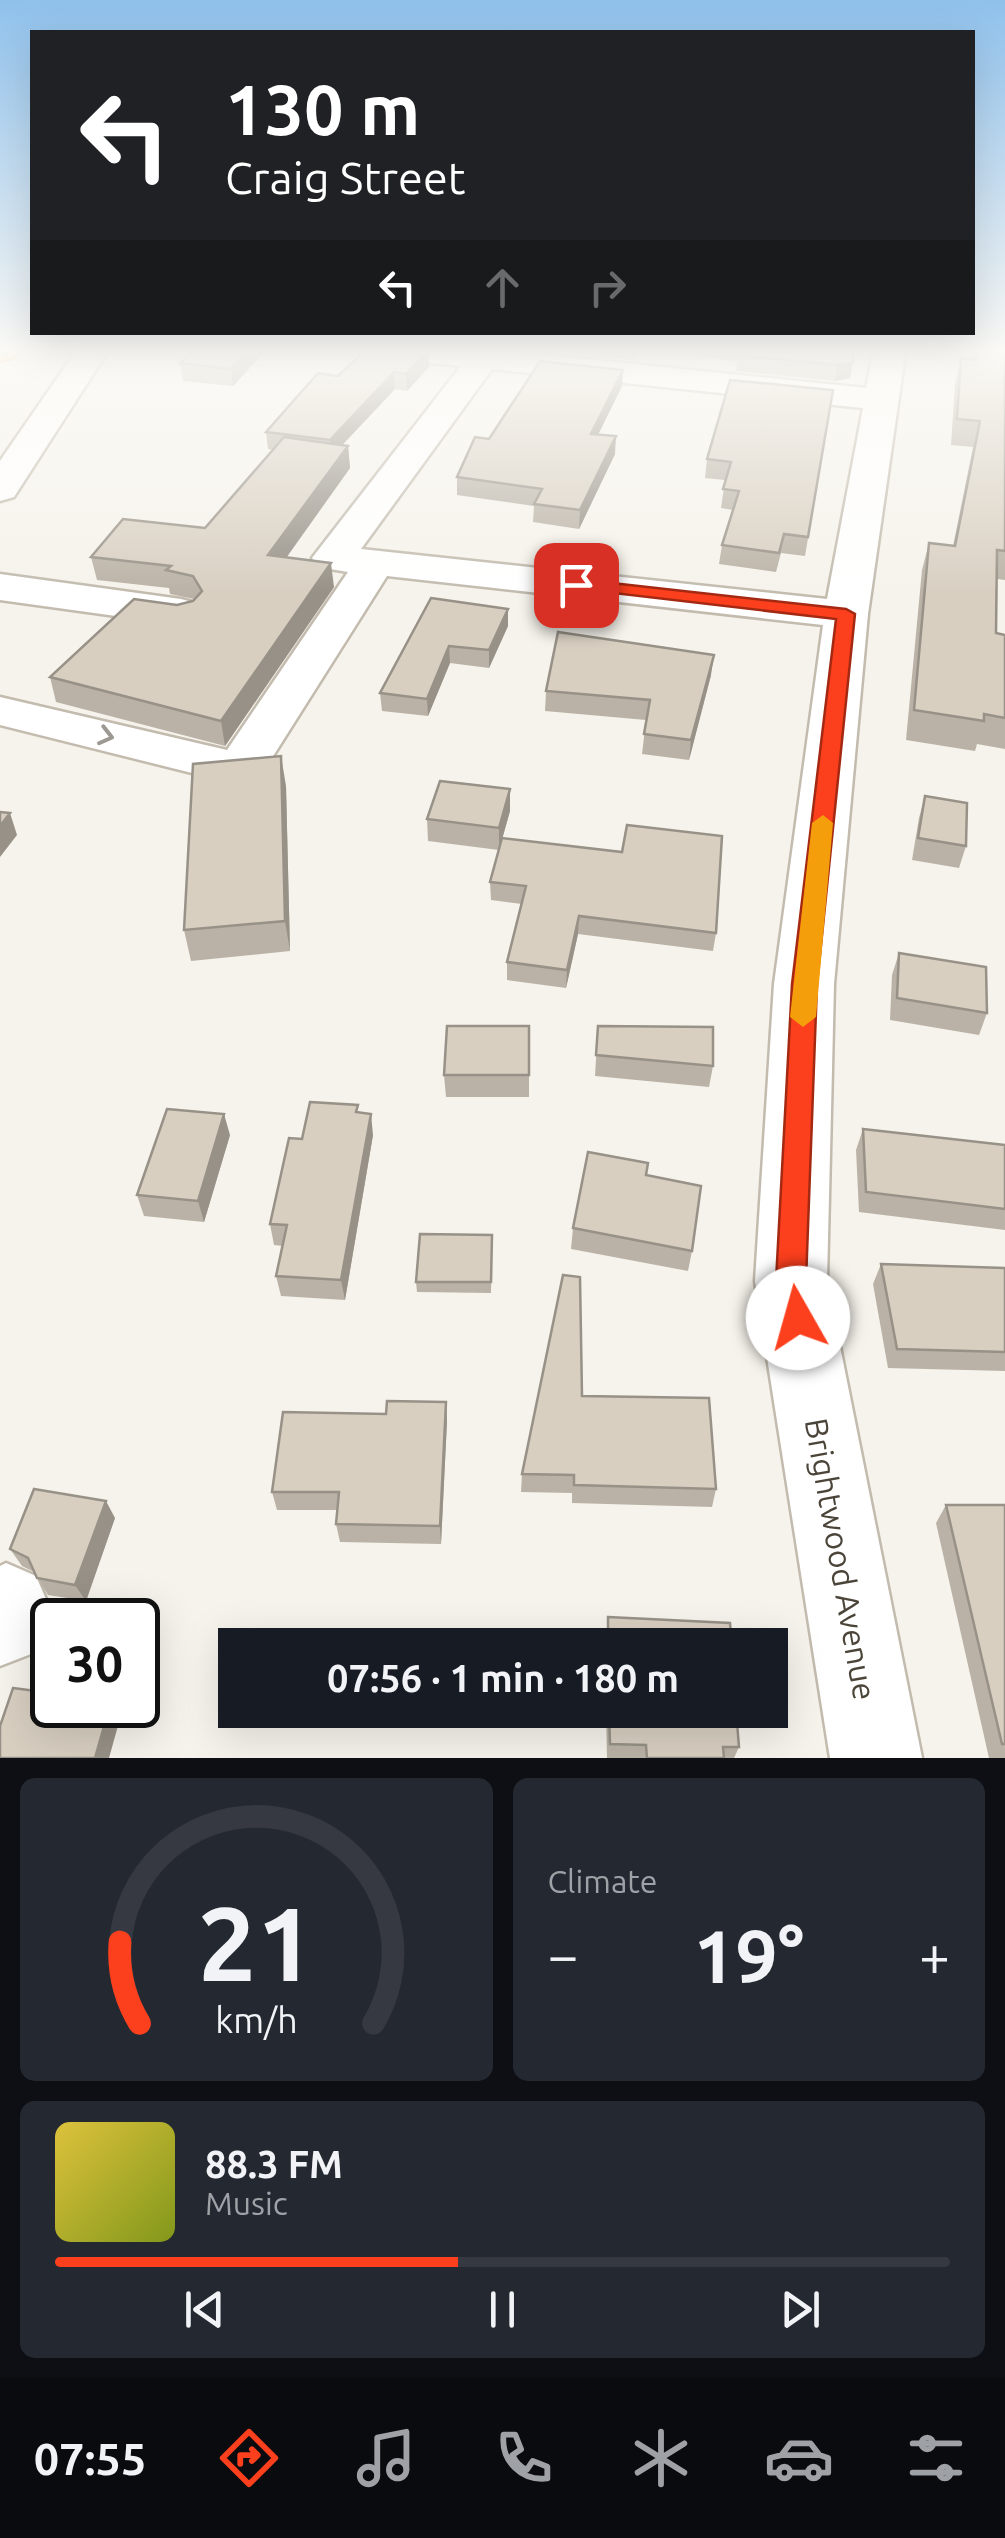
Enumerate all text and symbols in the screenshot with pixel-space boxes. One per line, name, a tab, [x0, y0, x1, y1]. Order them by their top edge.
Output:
icon: left	[60, 70, 190, 200]
text: 130 m	[225, 70, 420, 148]
text: Craig Street	[225, 152, 465, 203]
icon: left	[370, 260, 425, 315]
icon: ahead	[475, 260, 530, 315]
icon: right	[580, 260, 635, 315]
pin	[534, 543, 619, 628]
icon: arrive	[549, 558, 604, 613]
one-way arrow	[97, 724, 114, 745]
position arrow	[746, 1266, 850, 1370]
street label: Brightwood Avenue	[798, 1415, 884, 1703]
speed limit sign: 30	[30, 1598, 160, 1728]
text: 07:56 · 1 min · 180 m	[327, 1657, 679, 1699]
text: Climate	[548, 1863, 658, 1899]
text: 21	[198, 1884, 315, 2001]
text: 19°	[693, 1913, 804, 1997]
text: −	[548, 1924, 579, 1985]
text: +	[919, 1924, 950, 1985]
text: km/h	[215, 2000, 298, 2040]
text: 88.3 FM	[205, 2143, 343, 2185]
text: Music	[205, 2185, 288, 2221]
icon: previous	[177, 2282, 232, 2337]
icon: pause	[475, 2282, 530, 2337]
icon: next	[773, 2282, 828, 2337]
icon: directions	[214, 2423, 284, 2493]
icon: music	[351, 2423, 421, 2493]
icon: phone	[489, 2423, 559, 2493]
icon: climate	[626, 2423, 696, 2493]
icon: car	[764, 2423, 834, 2493]
icon: filters	[901, 2423, 971, 2493]
text: 07:55	[34, 2433, 146, 2484]

